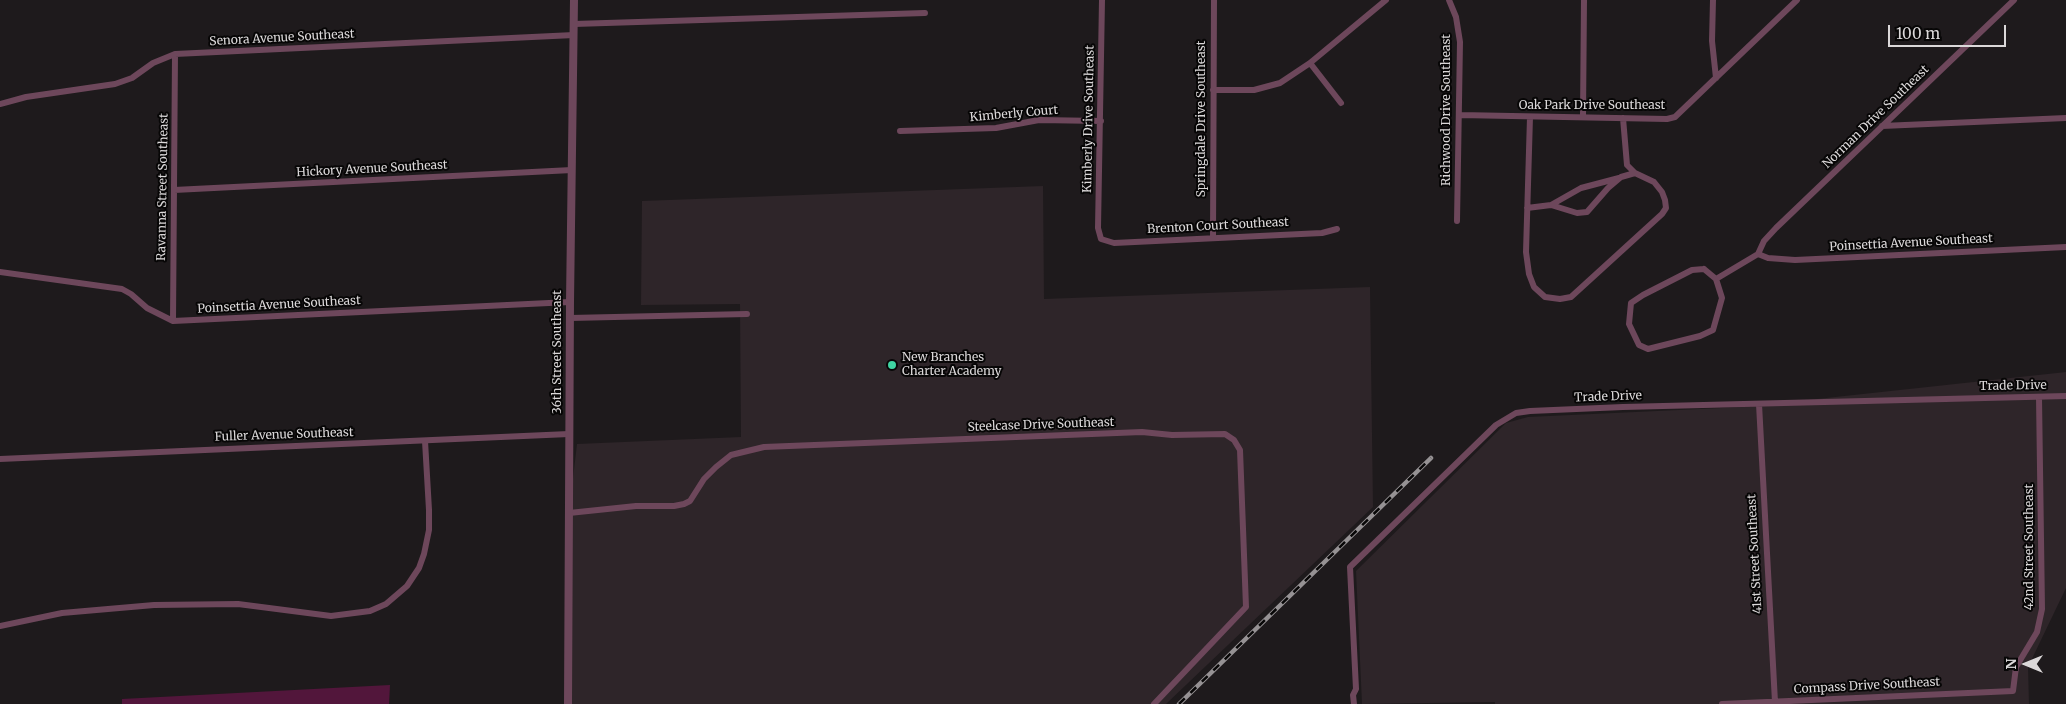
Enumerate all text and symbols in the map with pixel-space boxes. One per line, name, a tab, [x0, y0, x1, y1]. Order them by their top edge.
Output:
scale bar	[1891, 15, 2008, 47]
text: 100 m	[1896, 24, 1940, 43]
street label: Senora Avenue Southeast	[209, 27, 355, 49]
street label: Richwood Drive Southeast	[1440, 34, 1454, 186]
street label: Springdale Drive Southeast	[1195, 41, 1209, 197]
street label: Kimberly Drive Southeast	[1081, 45, 1097, 193]
street label: Norman Drive Southeast	[1820, 62, 1932, 172]
street label: Oak Park Drive Southeast	[1519, 99, 1665, 113]
street label: Kimberly Court	[969, 103, 1059, 125]
street label: Ravanna Street Southeast	[155, 113, 171, 261]
street label: Hickory Avenue Southeast	[296, 158, 448, 180]
street label: Brenton Court Southeast	[1147, 215, 1289, 237]
street label: Poinsettia Avenue Southeast	[1829, 232, 1993, 254]
street label: 36th Street Southeast	[551, 290, 565, 414]
street label: Poinsettia Avenue Southeast	[197, 294, 361, 316]
place label: New Branches Charter Academy	[902, 351, 1002, 379]
marker: New Branches Charter Academy	[886, 359, 898, 371]
street label: Trade Drive	[1979, 378, 2047, 394]
street label: Trade Drive	[1574, 389, 1642, 405]
street label: Steelcase Drive Southeast	[967, 415, 1115, 435]
street label: Fuller Avenue Southeast	[214, 425, 354, 445]
street label: 42nd Street Southeast	[2023, 484, 2037, 610]
street label: 41st Street Southeast	[1745, 494, 1765, 614]
north arrow	[2001, 639, 2051, 689]
text: N	[2002, 658, 2020, 670]
street label: Compass Drive Southeast	[1794, 675, 1940, 697]

